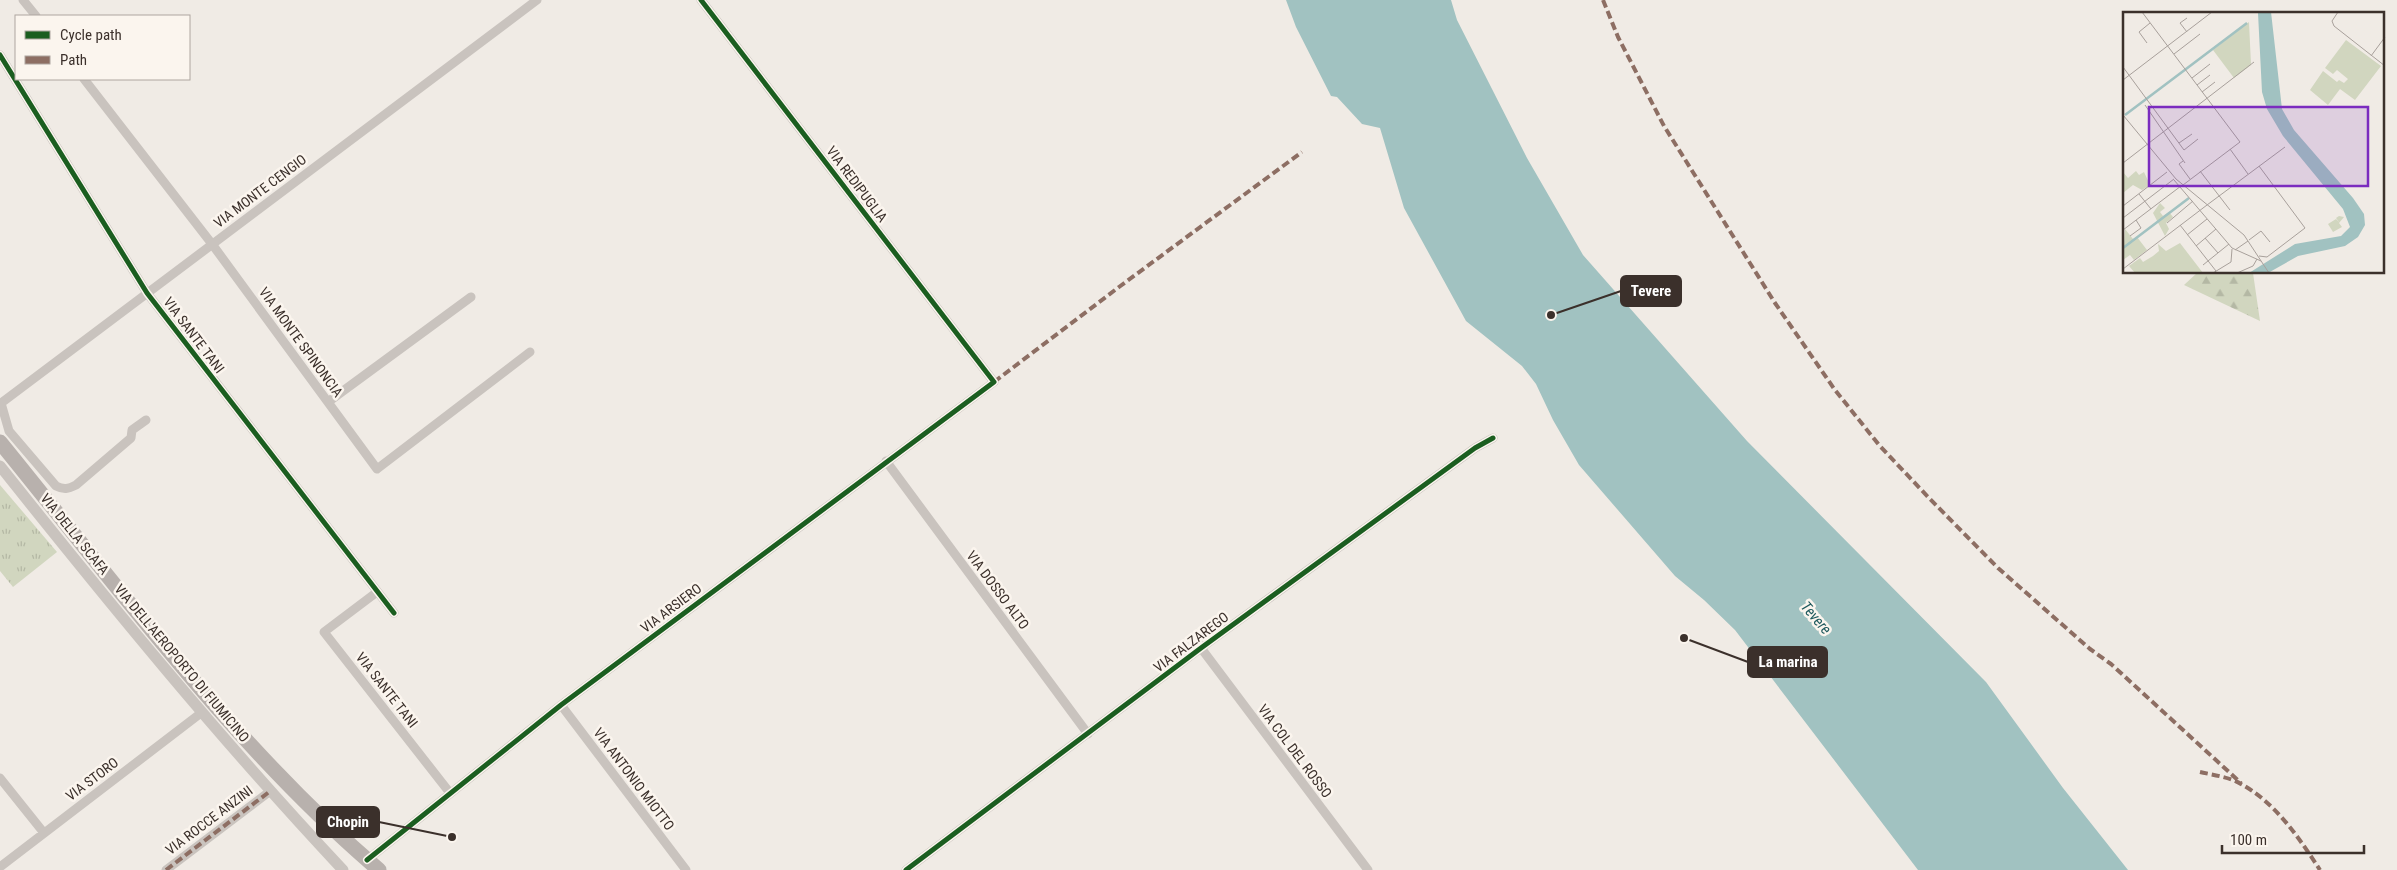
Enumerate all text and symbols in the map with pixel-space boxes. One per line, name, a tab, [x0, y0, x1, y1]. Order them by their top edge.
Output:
inset map	[2123, 12, 2384, 274]
legend	[15, 15, 190, 80]
text: Cycle path	[60, 26, 122, 44]
text: Path	[60, 51, 87, 69]
street label: VIA REDIPUGLIA	[823, 143, 891, 225]
street label: VIA MONTE CENGIO	[211, 151, 309, 231]
callout: Tevere	[1621, 276, 1681, 306]
text: Tevere	[1631, 282, 1671, 300]
street label: VIA MONTE SPINONCIA	[256, 284, 346, 400]
street label: VIA SANTE TANI	[160, 294, 228, 376]
street label: VIA DELLA SCAFA	[38, 490, 112, 578]
street label: VIA DOSSO ALTO	[963, 548, 1033, 632]
street label: VIA ARSIERO	[638, 580, 704, 636]
street label: VIA DELL'AEROPORTO DI FIUMICINO	[111, 581, 253, 745]
water label: Tevere	[1797, 598, 1835, 638]
street label: VIA FALZAREGO	[1150, 609, 1232, 675]
callout: La marina	[1748, 647, 1827, 677]
street label: VIA SANTE TANI	[353, 649, 421, 731]
text: La marina	[1758, 653, 1818, 671]
street label: VIA COL DEL ROSSO	[1255, 701, 1335, 801]
street label: VIA ANTONIO MIOTTO	[590, 725, 678, 833]
street label: VIA STORO	[63, 754, 121, 804]
street label: VIA ROCCE ANZINI	[162, 782, 256, 858]
callout: Chopin	[317, 807, 379, 837]
text: Chopin	[327, 813, 369, 831]
scale bar	[2222, 822, 2364, 854]
text: 100 m	[2230, 831, 2267, 849]

